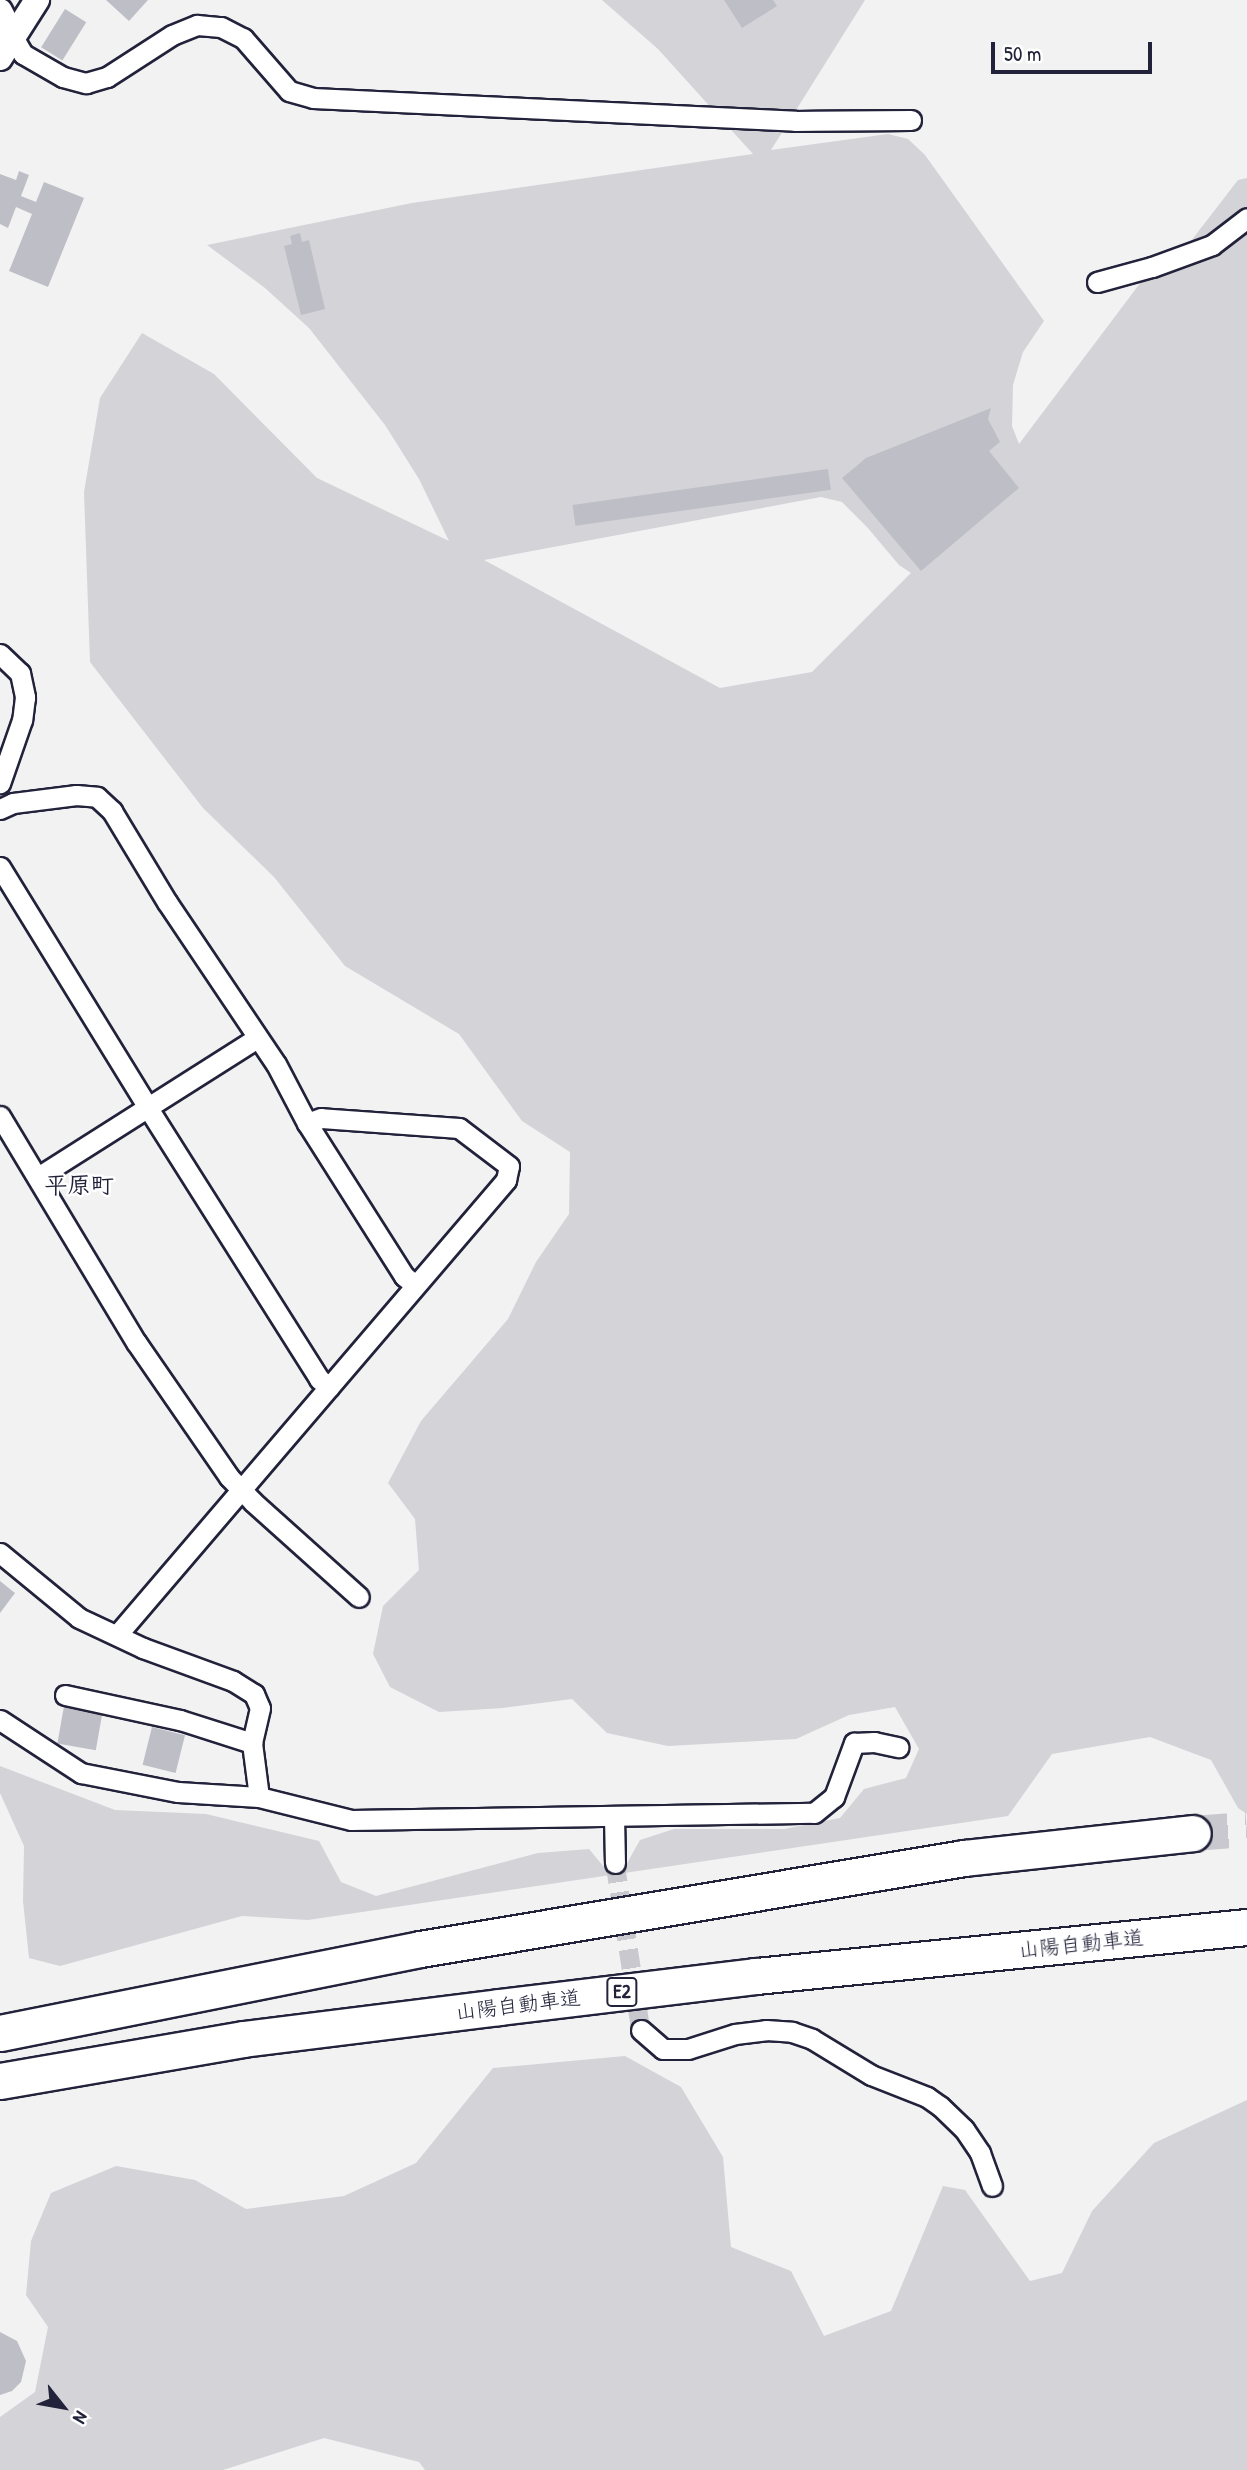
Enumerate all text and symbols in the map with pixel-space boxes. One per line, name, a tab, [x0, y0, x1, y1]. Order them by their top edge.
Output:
scale bar	[995, 28, 1156, 72]
text: 50 m	[1004, 39, 1041, 68]
district label: 平原町	[45, 1171, 113, 1199]
street label: 山陽自動車道	[1017, 1925, 1145, 1963]
road number: E2	[606, 1976, 638, 2008]
street label: 山陽自動車道	[454, 1985, 582, 2025]
north arrow	[28, 2372, 98, 2442]
text: N	[67, 2407, 95, 2429]

